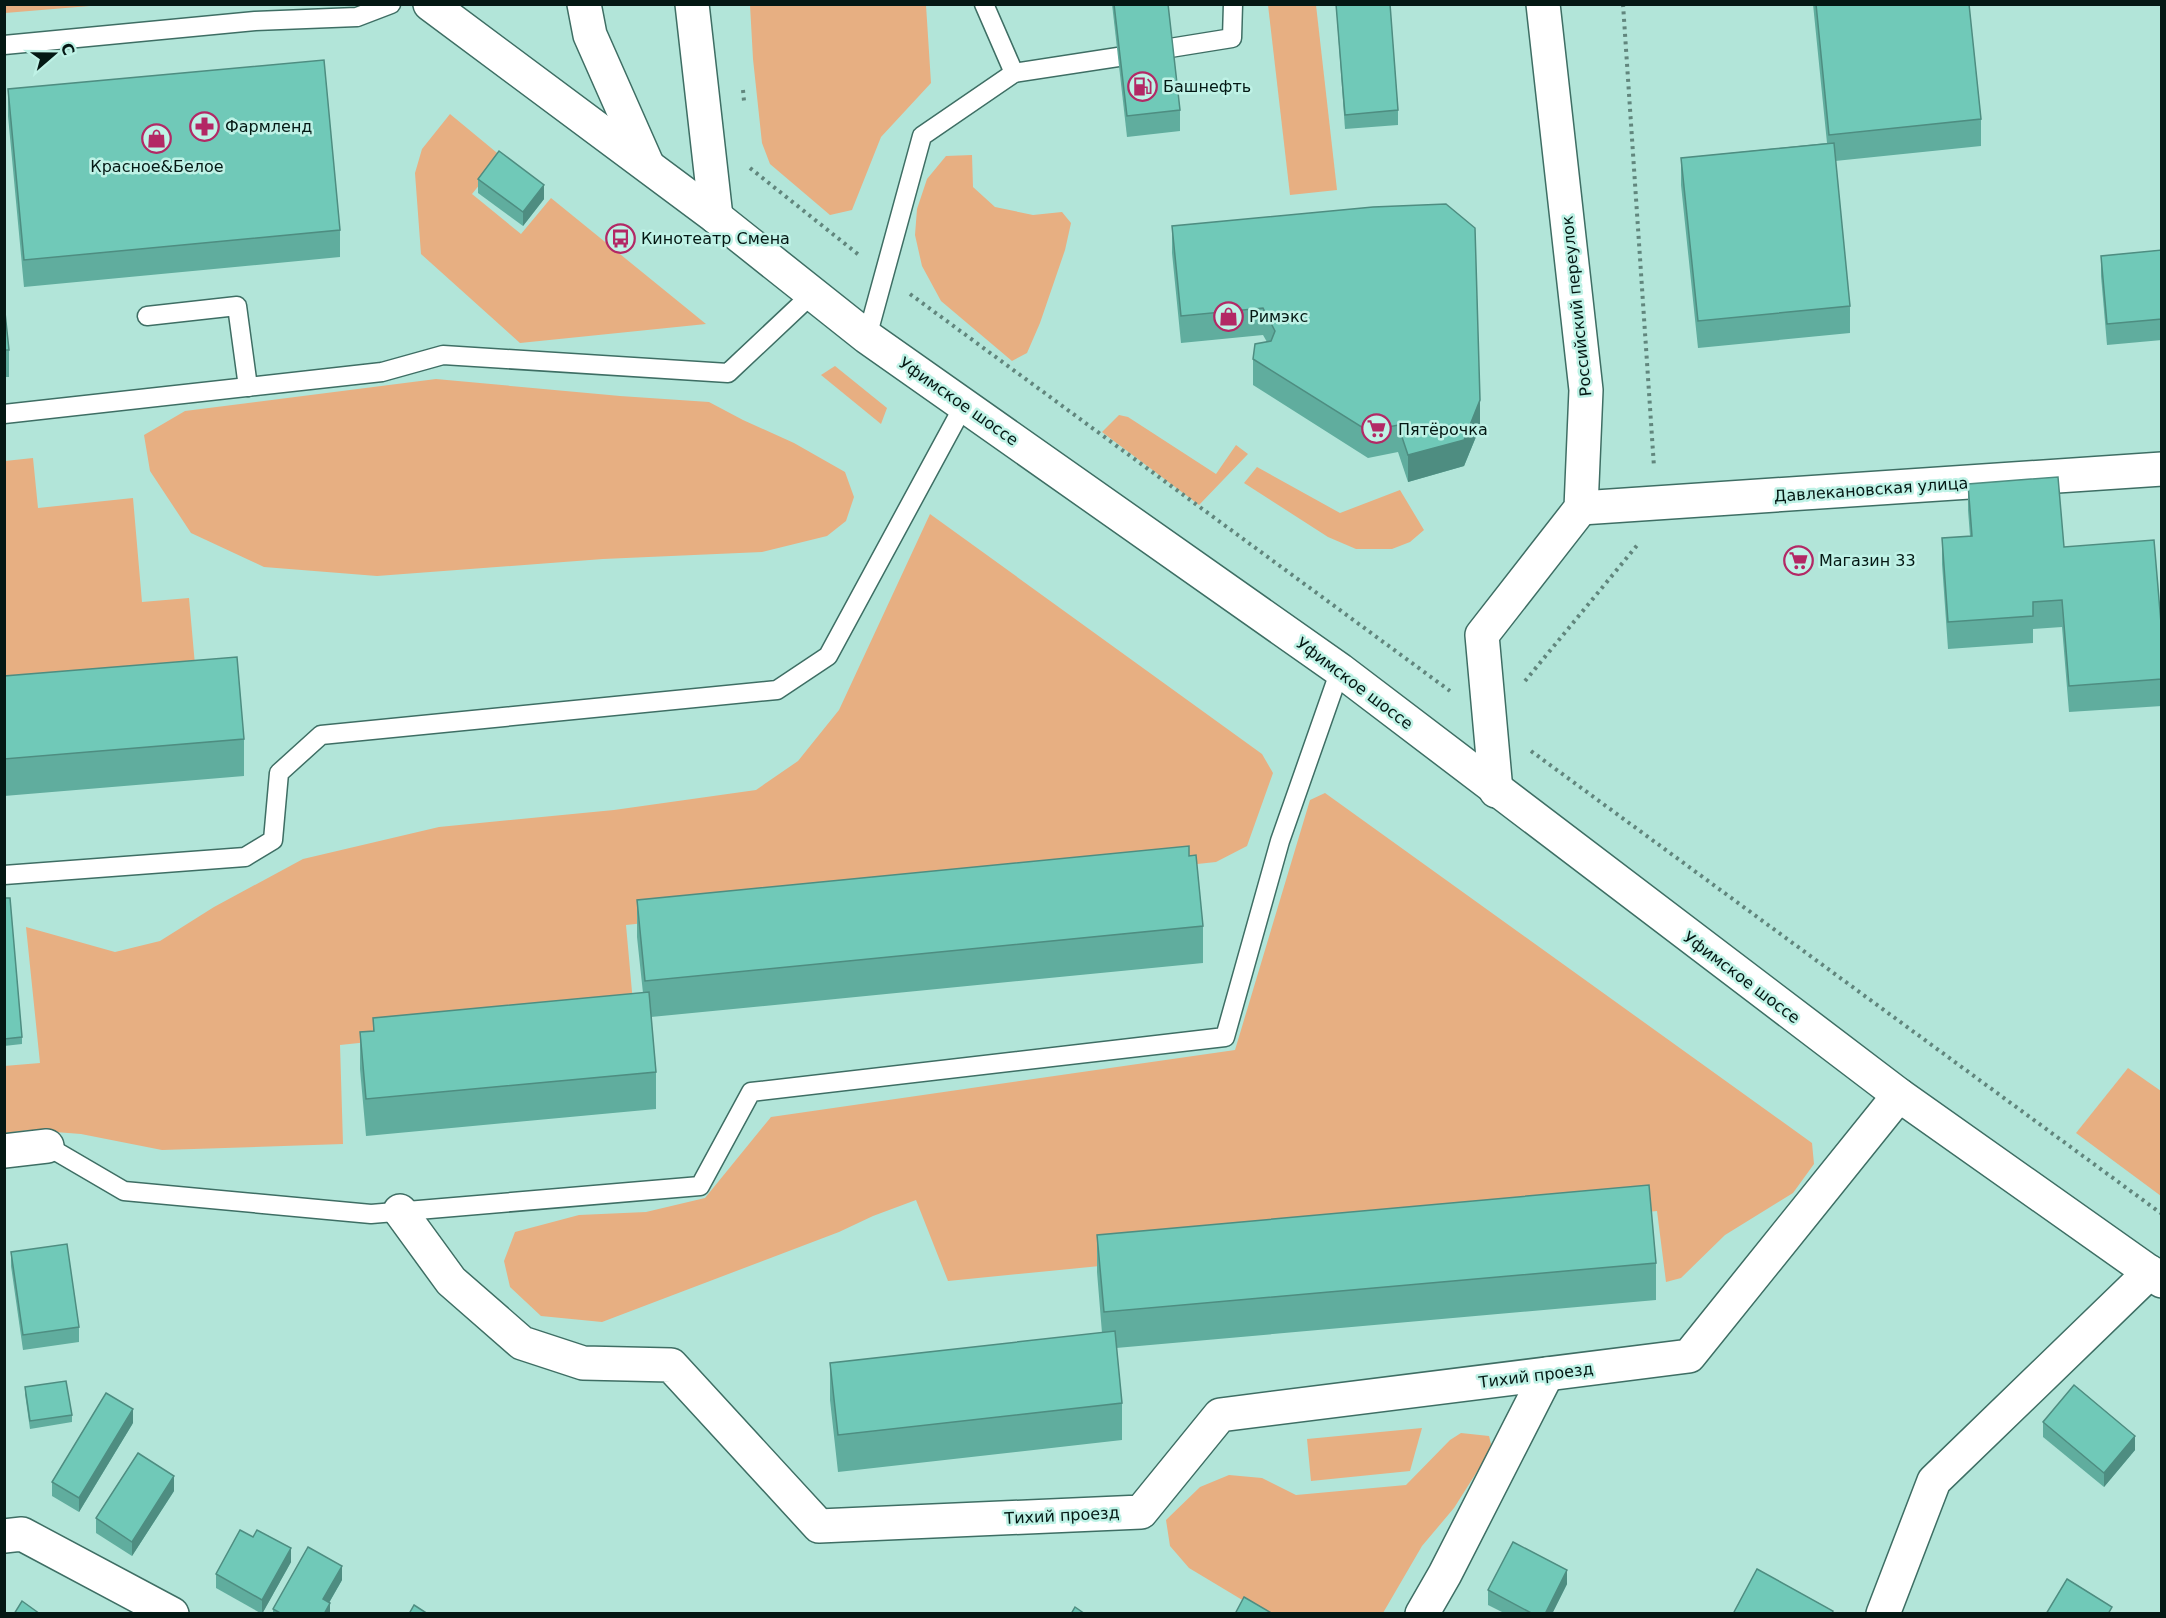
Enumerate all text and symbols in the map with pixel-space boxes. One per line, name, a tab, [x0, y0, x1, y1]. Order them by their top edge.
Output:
north arrow	[24, 24, 84, 84]
text: С	[57, 40, 79, 58]
fuel station icon: Башнефть	[1126, 70, 1158, 102]
place label: Башнефть	[1163, 77, 1251, 96]
pharmacy icon: Фармленд	[188, 110, 220, 142]
place label: Фармленд	[225, 117, 312, 136]
shop icon: Красное&Белое	[141, 122, 173, 154]
place label: Красное&Белое	[90, 157, 224, 176]
street label: Российский переулок	[1558, 214, 1595, 397]
bus stop icon: Кинотеатр Смена	[604, 222, 636, 254]
place label: Кинотеатр Смена	[641, 229, 790, 248]
shop icon: Римэкс	[1212, 300, 1244, 332]
place label: Римэкс	[1249, 307, 1308, 326]
street label: Уфимское шоссе	[896, 353, 1022, 450]
supermarket icon: Пятёрочка	[1361, 413, 1393, 445]
place label: Пятёрочка	[1398, 420, 1488, 439]
street label: Давлекановская улица	[1773, 473, 1969, 506]
supermarket icon: Магазин 33	[1782, 544, 1814, 576]
place label: Магазин 33	[1819, 551, 1916, 570]
street label: Уфимское шоссе	[1293, 633, 1417, 733]
street label: Уфимское шоссе	[1680, 927, 1804, 1027]
street label: Тихий проезд	[1477, 1359, 1594, 1392]
street label: Тихий проезд	[1003, 1503, 1120, 1528]

